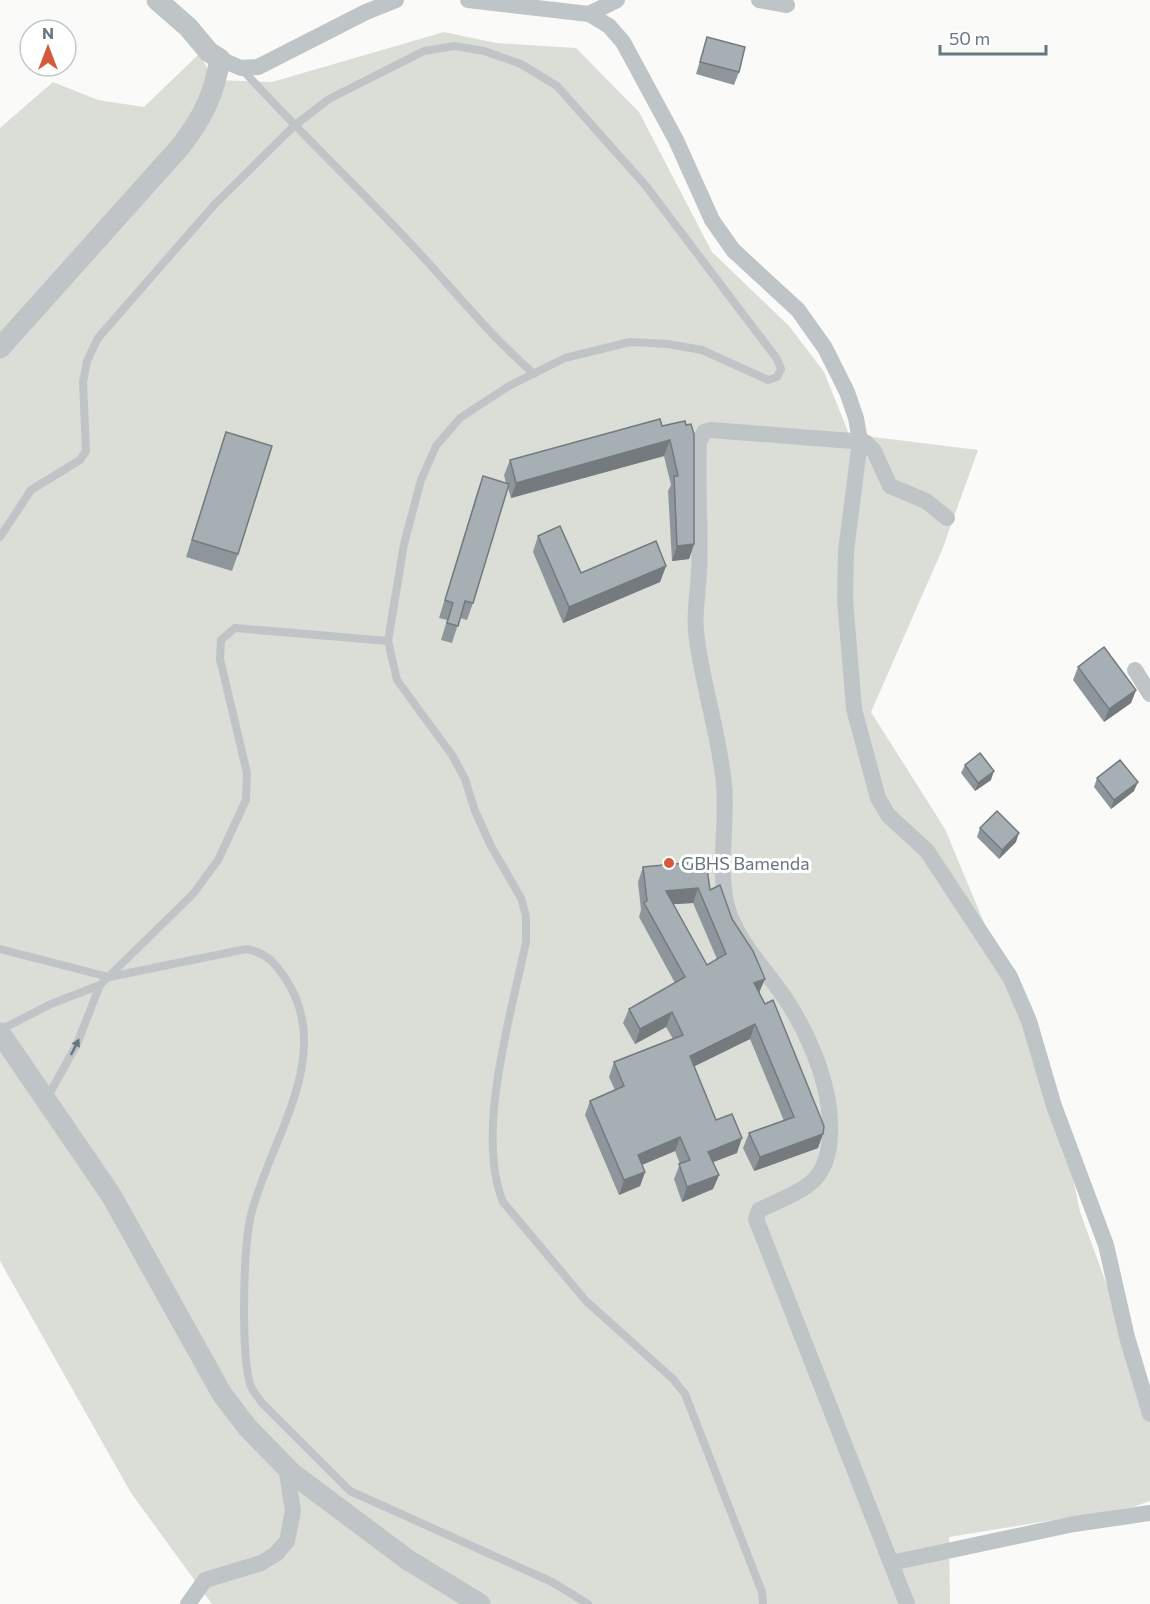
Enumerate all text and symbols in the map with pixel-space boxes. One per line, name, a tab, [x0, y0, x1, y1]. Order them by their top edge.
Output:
north arrow	[18, 18, 78, 78]
scale bar	[940, 18, 1046, 56]
text: N	[42, 23, 54, 42]
text: 50 m	[949, 27, 990, 49]
place label: GBHS Bamenda	[681, 852, 810, 874]
marker: GBHS Bamenda	[662, 856, 676, 870]
one-way arrow	[70, 1038, 80, 1055]

